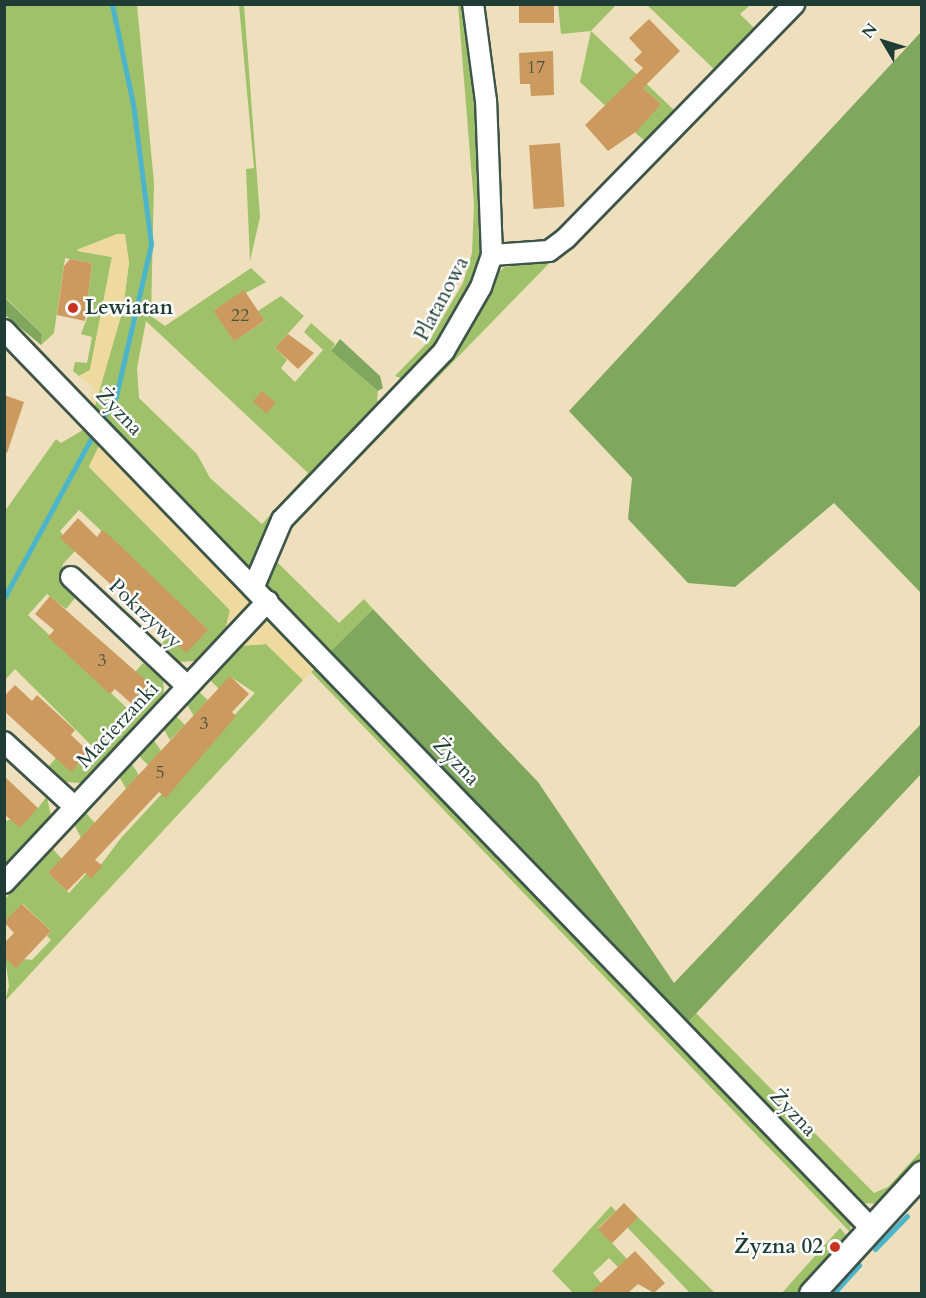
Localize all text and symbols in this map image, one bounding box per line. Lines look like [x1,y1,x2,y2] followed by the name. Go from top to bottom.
[854,12,914,72] north arrow
[857,19,883,43] text: N
[527,57,545,79] house number: 17
[409,253,475,345] street label: Platanowa
[85,295,173,321] place label: Lewiatan
[66,301,80,315] marker: Lewiatan
[231,305,249,327] house number: 22
[90,383,148,441] street label: Żyzna
[103,574,187,654] street label: Pokrzywy
[97,650,107,672] house number: 3
[72,677,164,773] street label: Macierzanki
[199,713,209,735] house number: 3
[427,733,485,791] street label: Żyzna
[155,762,165,784] house number: 5
[764,1084,822,1142] street label: Żyzna
[734,1234,823,1260] place label: Żyzna 02
[828,1240,842,1254] marker: Żyzna 02

